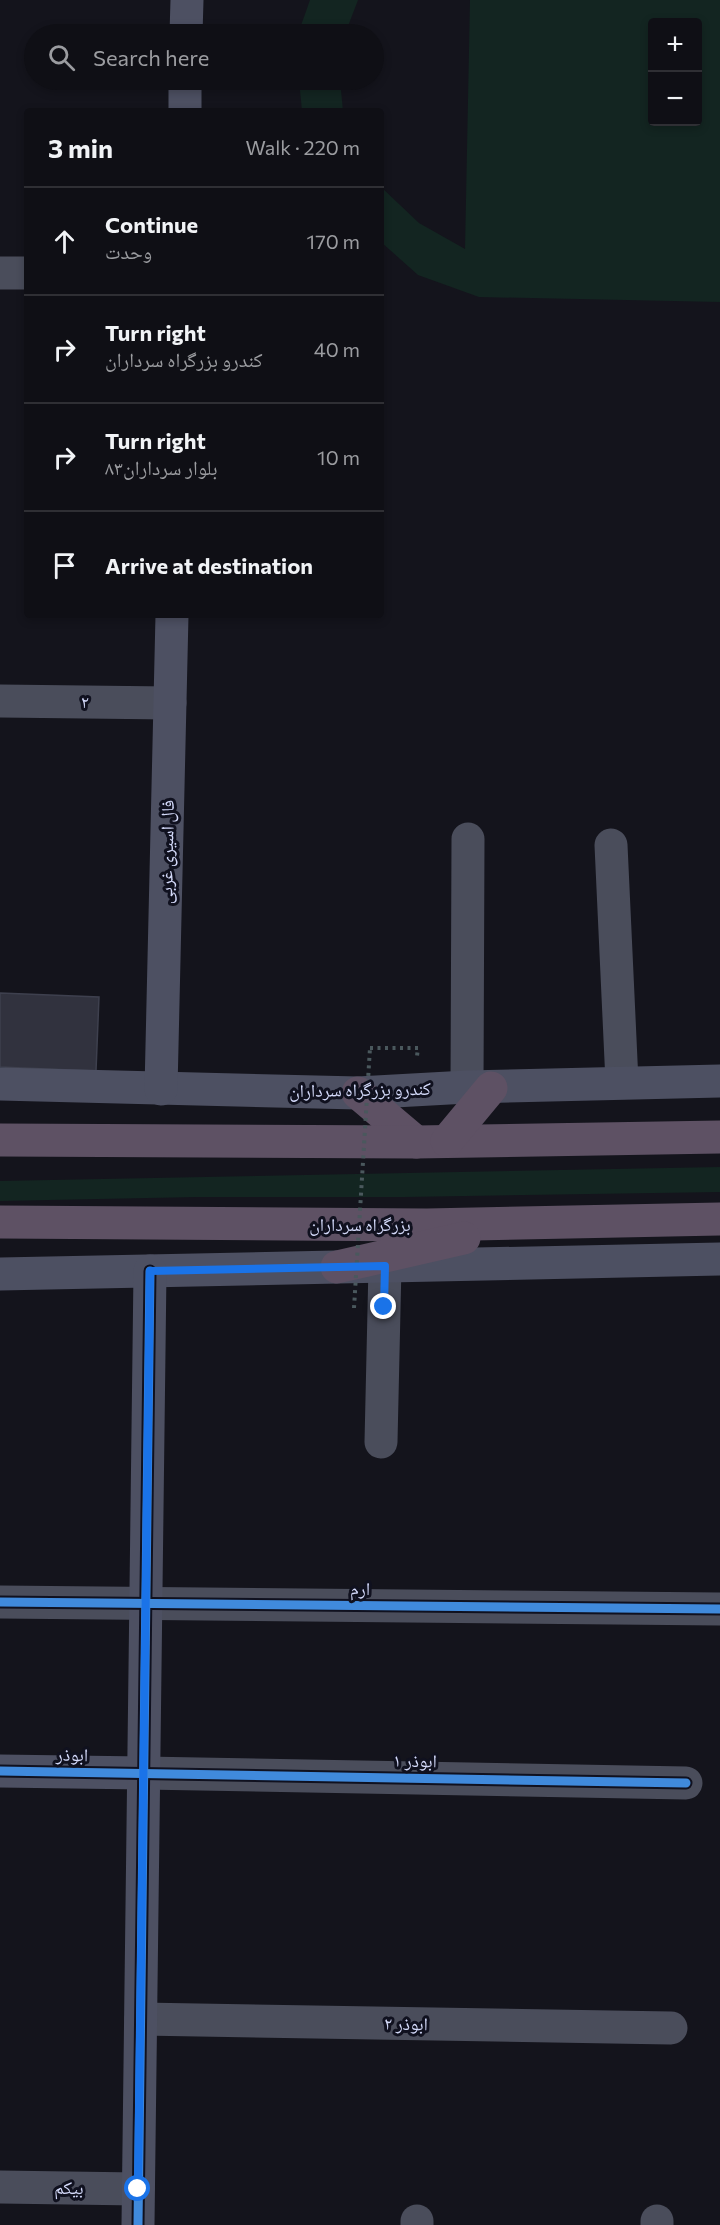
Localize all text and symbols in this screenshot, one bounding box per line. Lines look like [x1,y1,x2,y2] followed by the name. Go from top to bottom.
[648,18,702,126] map controls
[648,18,702,72] button: +
[24,24,384,90] search box
[45,41,78,74] icon: search
[93,44,209,71] text: Search here
[648,72,702,126] button: −
[48,132,113,163] text: 3 min
[245,135,360,159] text: Walk · 220 m
[105,211,198,238] text: Continue
[48,225,81,258] icon: ahead
[307,229,360,253] text: 170 m
[105,239,152,263] text: وحدت
[105,319,206,346] text: Turn right
[48,333,81,366] icon: right
[314,337,360,361] text: 40 m
[105,347,262,371] text: کندرو بزرگراه سرداران
[105,427,206,454] text: Turn right
[48,441,81,474] icon: right
[317,445,360,469] text: 10 m
[105,455,218,479] text: بلوار سرداران۸۳
[48,549,81,582] icon: arrive
[105,552,313,579] text: Arrive at destination
[81,690,89,712] street label: ۲
[154,800,179,904] street label: فال اسیری غربی
[289,1077,432,1102] street label: کندرو بزرگراه سرداران
[309,1213,411,1236] street label: بزرگراه سرداران
[370,1293,396,1319] route end
[350,1577,370,1601] street label: ارم
[55,1743,88,1766] street label: ابوذر
[393,1749,437,1772] street label: ابوذر ۱
[384,2012,428,2035] street label: ابوذر ۲
[124,2175,150,2201] route start
[54,2176,84,2200] street label: بیکم

